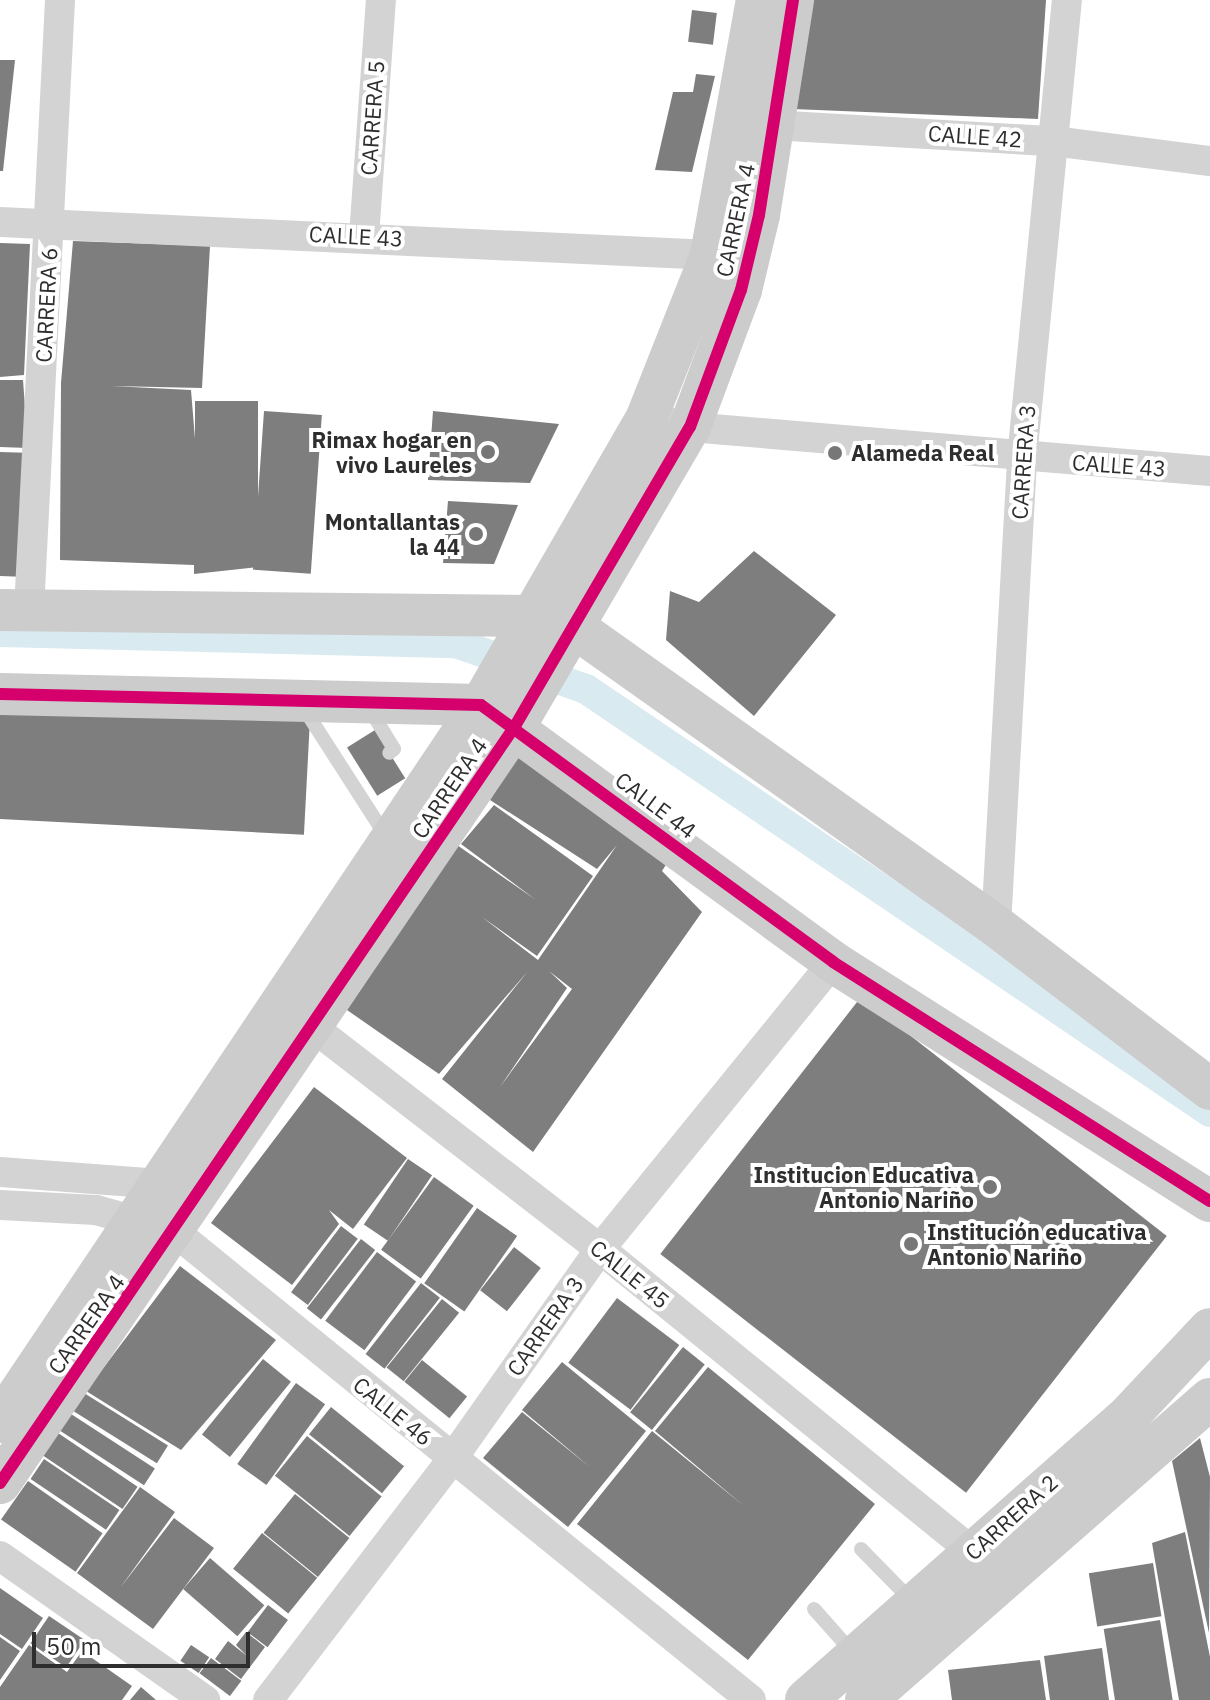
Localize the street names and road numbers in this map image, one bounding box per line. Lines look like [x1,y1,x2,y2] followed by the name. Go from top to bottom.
[355,60,389,176] street label: CARRERA 5
[927,120,1023,152] street label: CALLE 42
[710,161,760,279] street label: CARRERA 4
[308,220,404,252] street label: CALLE 43
[30,247,62,363] street label: CARRERA 6
[1006,404,1040,520] street label: CARRERA 3
[1071,449,1167,481] street label: CALLE 43
[406,733,492,843] street label: CARRERA 4
[610,766,702,844] street label: CALLE 44
[585,1234,675,1314] street label: CALLE 45
[42,1269,130,1379] street label: CARRERA 4
[501,1271,589,1381] street label: CARRERA 3
[348,1371,438,1451] street label: CALLE 46
[959,1469,1063,1565] street label: CARRERA 2

